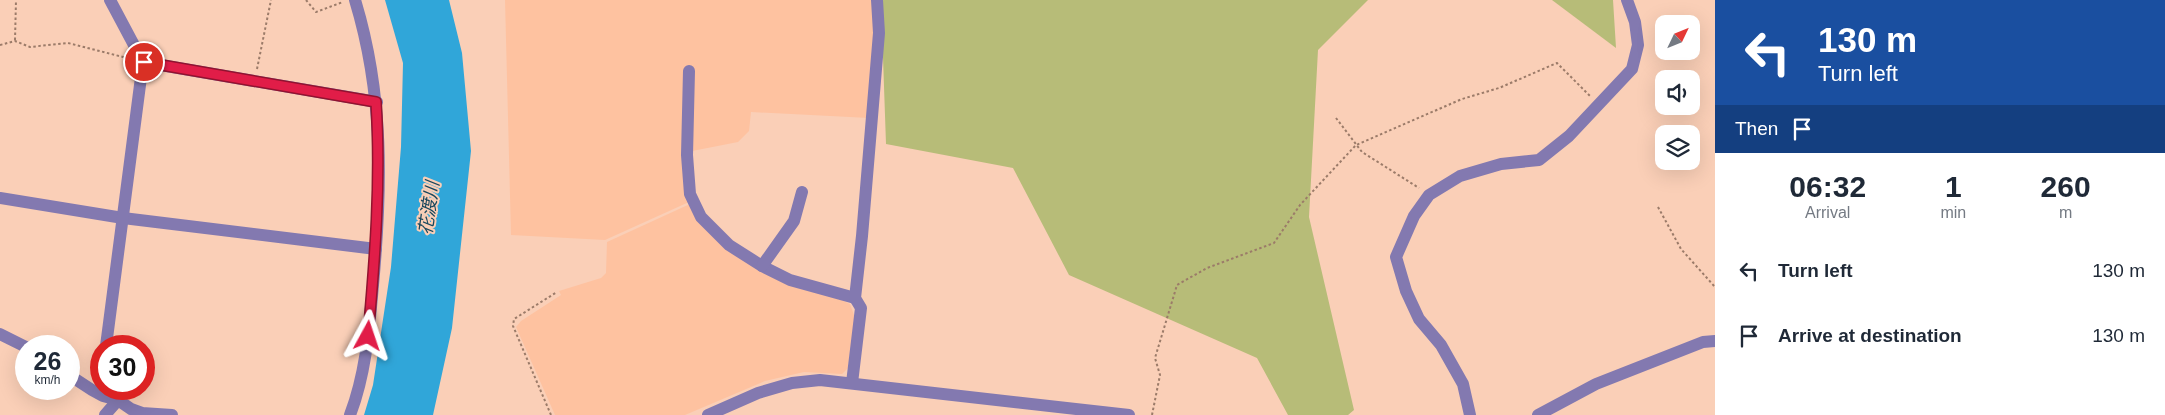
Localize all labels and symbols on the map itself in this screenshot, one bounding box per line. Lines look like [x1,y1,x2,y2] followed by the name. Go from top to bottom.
[1655,15,1700,60] north arrow
[123,41,165,83] pin
[415,178,443,236] water label: 花渡川
[341,309,393,361] position arrow
[90,335,155,400] speed limit sign: 30

